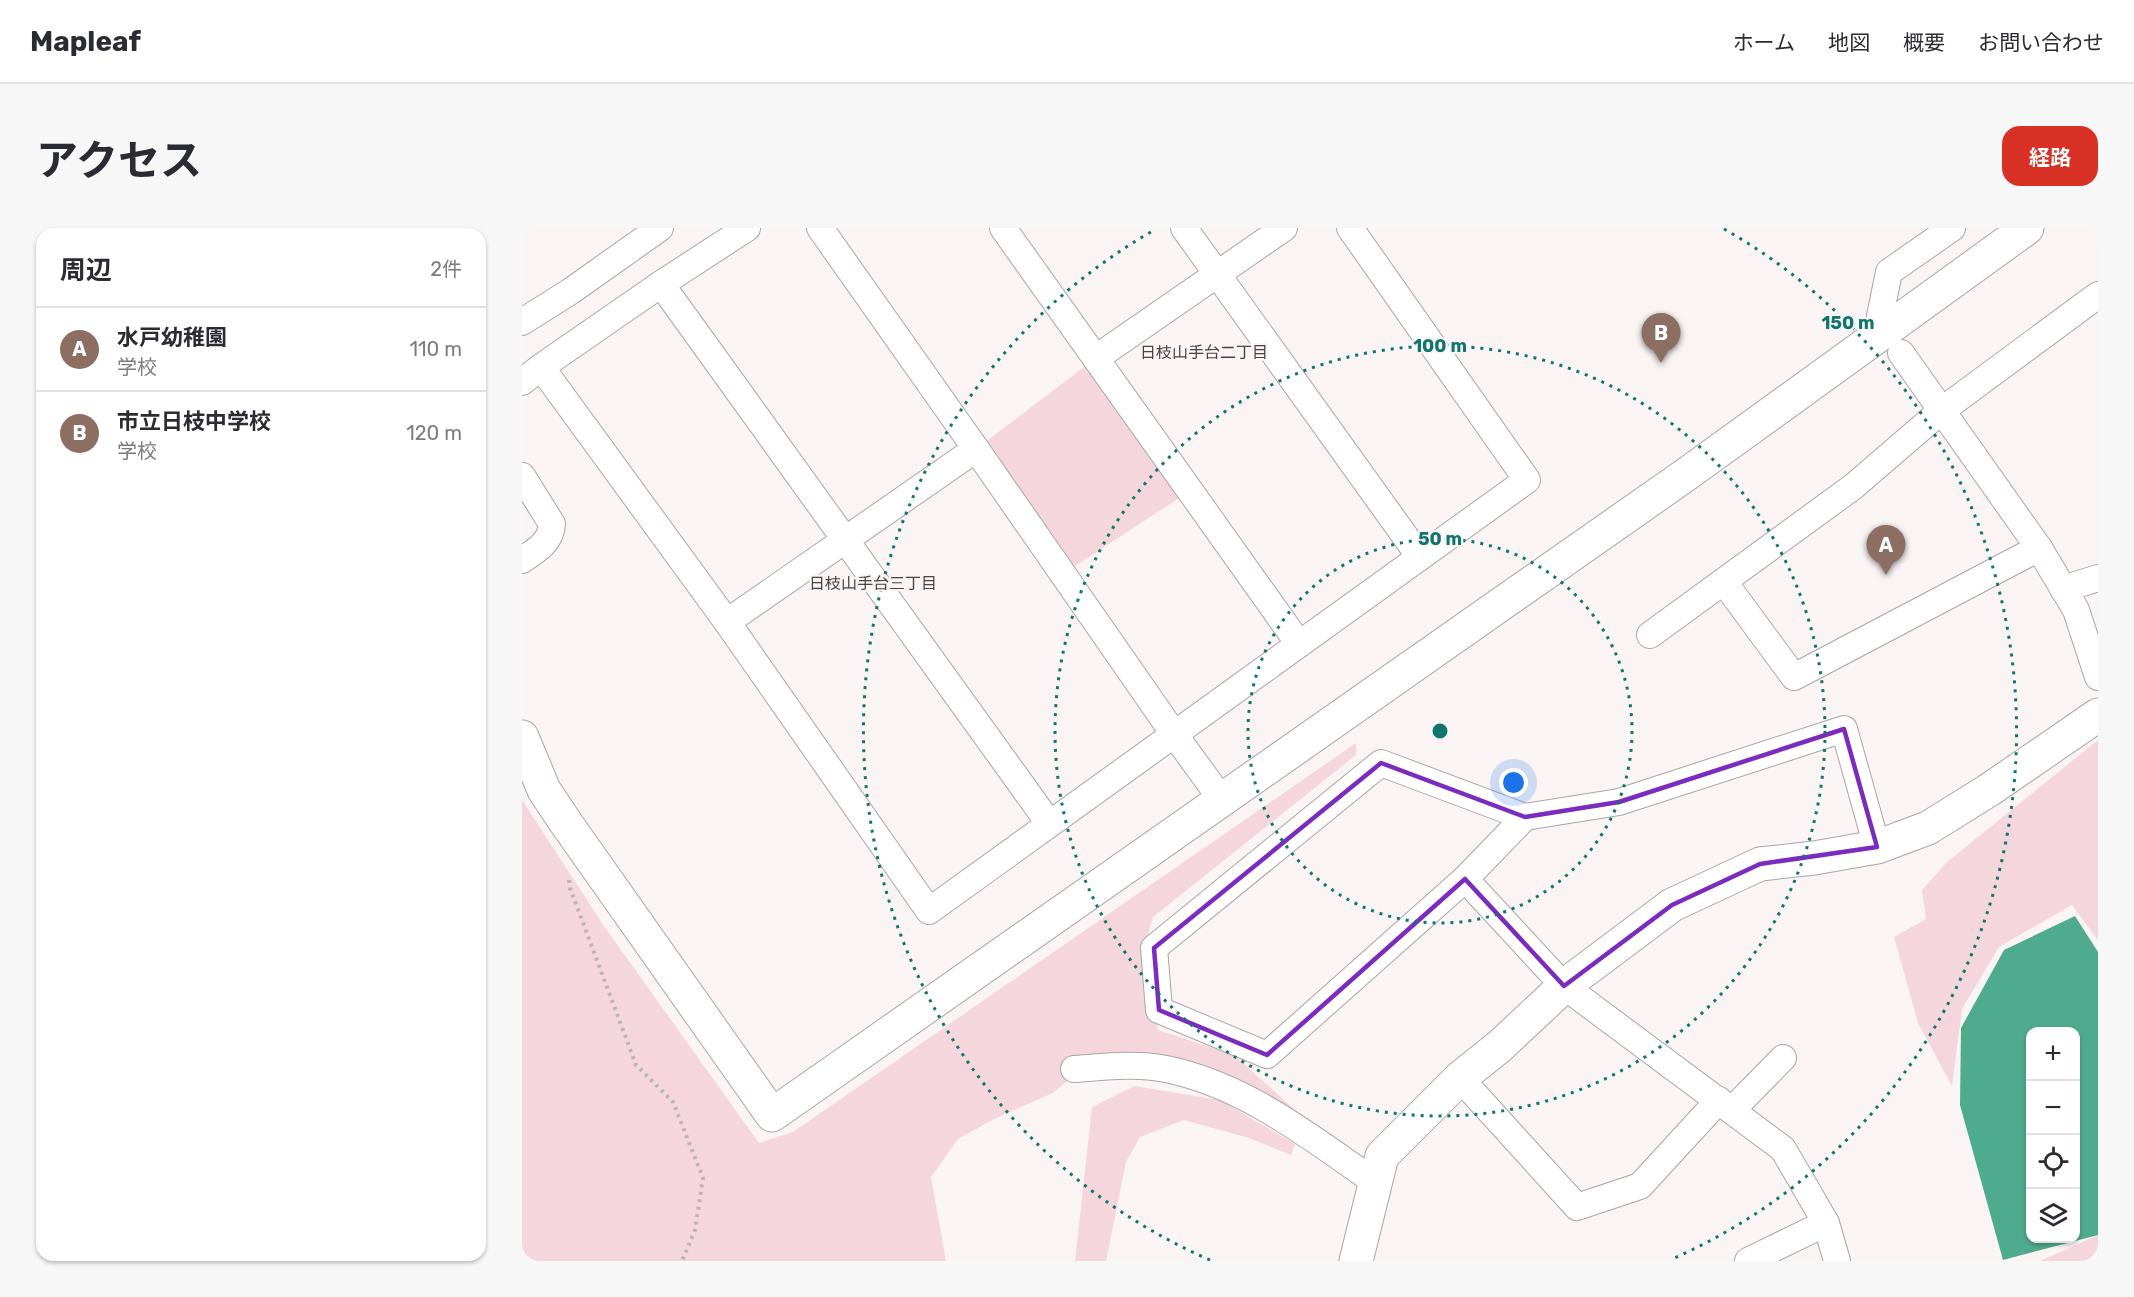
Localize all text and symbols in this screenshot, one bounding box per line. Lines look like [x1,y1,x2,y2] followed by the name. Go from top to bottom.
[30,25,141,58] text: Mapleaf
[1733,30,1795,55] text: ホーム
[1828,30,1870,55] text: 地図
[1903,30,1945,55] text: 概要
[1978,30,2104,55] text: お問い合わせ
[2002,126,2098,186] button: 経路
[36,136,202,186] text: アクセス
[60,255,112,286] text: 周辺
[430,257,462,281] text: 2件
[1821,312,1875,334] text: 150 m
[1642,314,1680,363] pin: B
[117,324,227,351] text: 水戸幼稚園
[1413,335,1467,357] text: 100 m
[72,337,87,361] text: A
[410,337,462,361] text: 110 m
[1140,343,1268,362] district label: 日枝山手台二丁目
[117,355,157,379] text: 学校
[117,408,271,435] text: 市立日枝中学校
[72,421,87,445] text: B
[406,421,462,445] text: 120 m
[117,439,157,463] text: 学校
[1866,526,1906,575] pin: A
[1418,528,1462,550] text: 50 m
[809,574,937,593] district label: 日枝山手台三丁目
[1430,721,1450,741] centre of rings
[1499,768,1528,797] your location
[2026,1027,2080,1243] map controls
[2026,1027,2080,1081] button: +
[2026,1081,2080,1135] button: −
[2026,1135,2080,1189] button: locate
[2026,1189,2080,1243] button: layers

